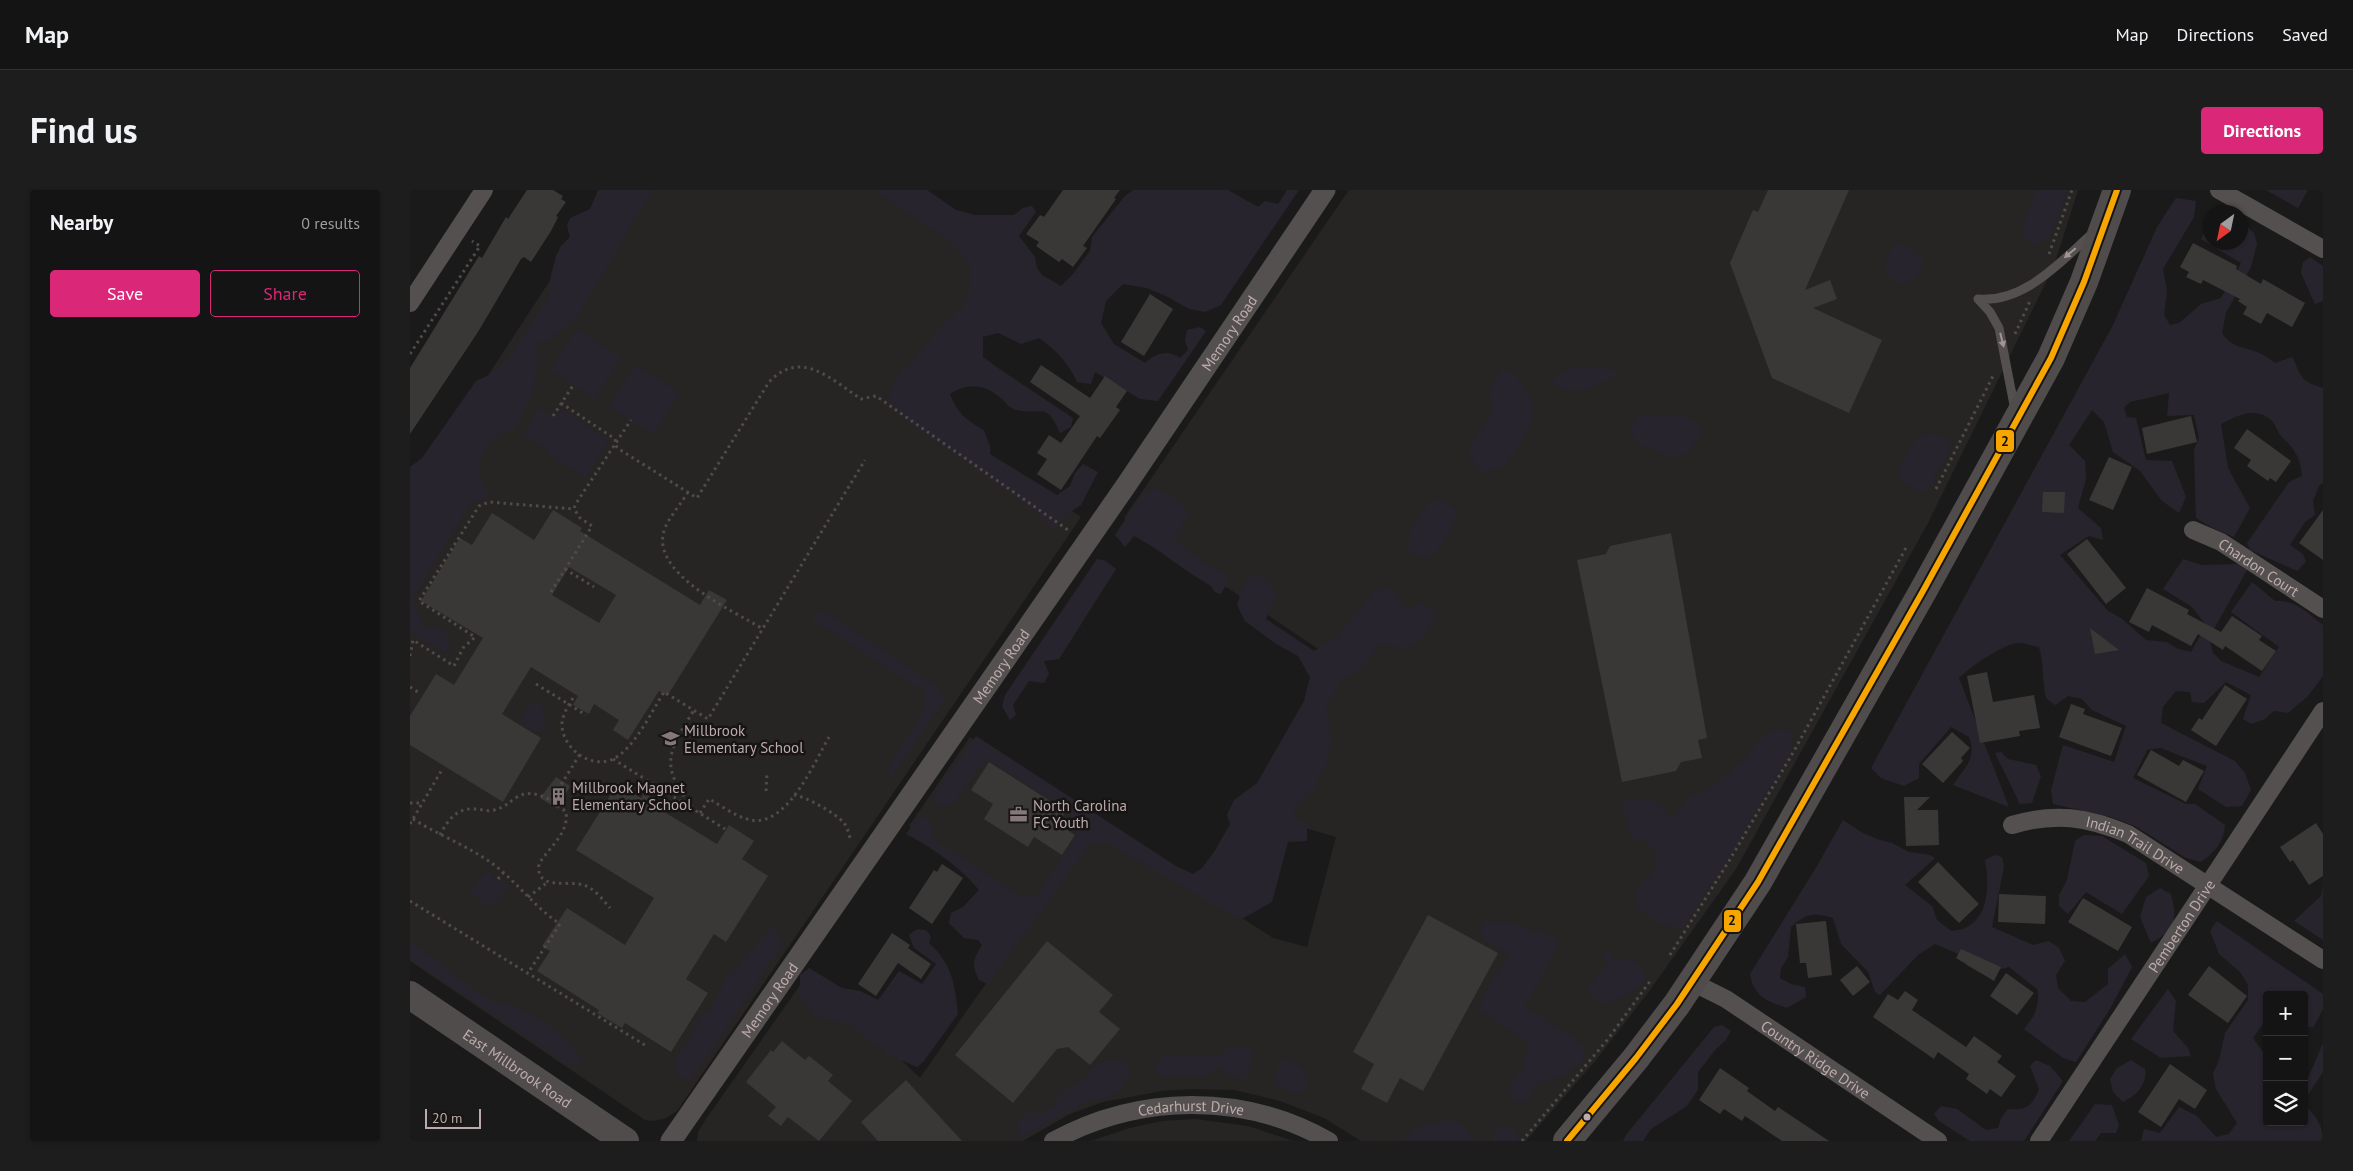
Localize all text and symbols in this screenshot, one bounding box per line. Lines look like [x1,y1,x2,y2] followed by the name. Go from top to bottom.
[25,19,69,50] text: Map
[2116,23,2148,46] text: Map
[2176,23,2254,46] text: Directions
[2282,23,2328,46] text: Saved
[30,107,138,153] text: Find us
[2201,107,2323,154] button: Directions
[2203,205,2248,250] north arrow
[50,209,113,236] text: Nearby
[301,213,360,233] text: 0 results
[2064,247,2077,258] one-way arrow
[50,270,200,317] button: Save
[210,270,360,317] button: Share
[1197,291,1261,374] street label: Memory Road
[1998,333,2006,348] one-way arrow
[1995,429,2015,453] line badge: 2
[2001,432,2009,450] text: 2
[2215,534,2303,600] street label: Chardon Court
[968,625,1033,707] street label: Memory Road
[684,721,804,757] place label: Millbrook Elementary School
[660,729,680,749] school or university icon: Millbrook Elementary School
[572,778,692,814] place label: Millbrook Magnet Elementary School
[548,786,568,806] building icon: Millbrook Magnet Elementary School
[1033,796,1127,832] place label: North Carolina FC Youth
[1009,804,1029,824] office icon: North Carolina FC Youth
[2084,811,2188,878] street label: Indian Trail Drive
[2144,875,2219,976] street label: Pemberton Drive
[1723,909,1742,933] line badge: 2
[1728,911,1736,929] text: 2
[736,959,802,1041] street label: Memory Road
[2263,991,2308,1126] map controls
[2263,991,2308,1036] button: +
[1757,1016,1874,1102] street label: Country Ridge Drive
[459,1024,576,1112] street label: East Millbrook Road
[2263,1036,2308,1081] button: −
[2263,1081,2308,1126] button: layers
[1136,1095,1246,1120] street label: Cedarhurst Drive
[425,1106,481,1129] scale bar
[432,1109,462,1127] text: 20 m
[1582,1112,1592,1122] unlabelled marker

